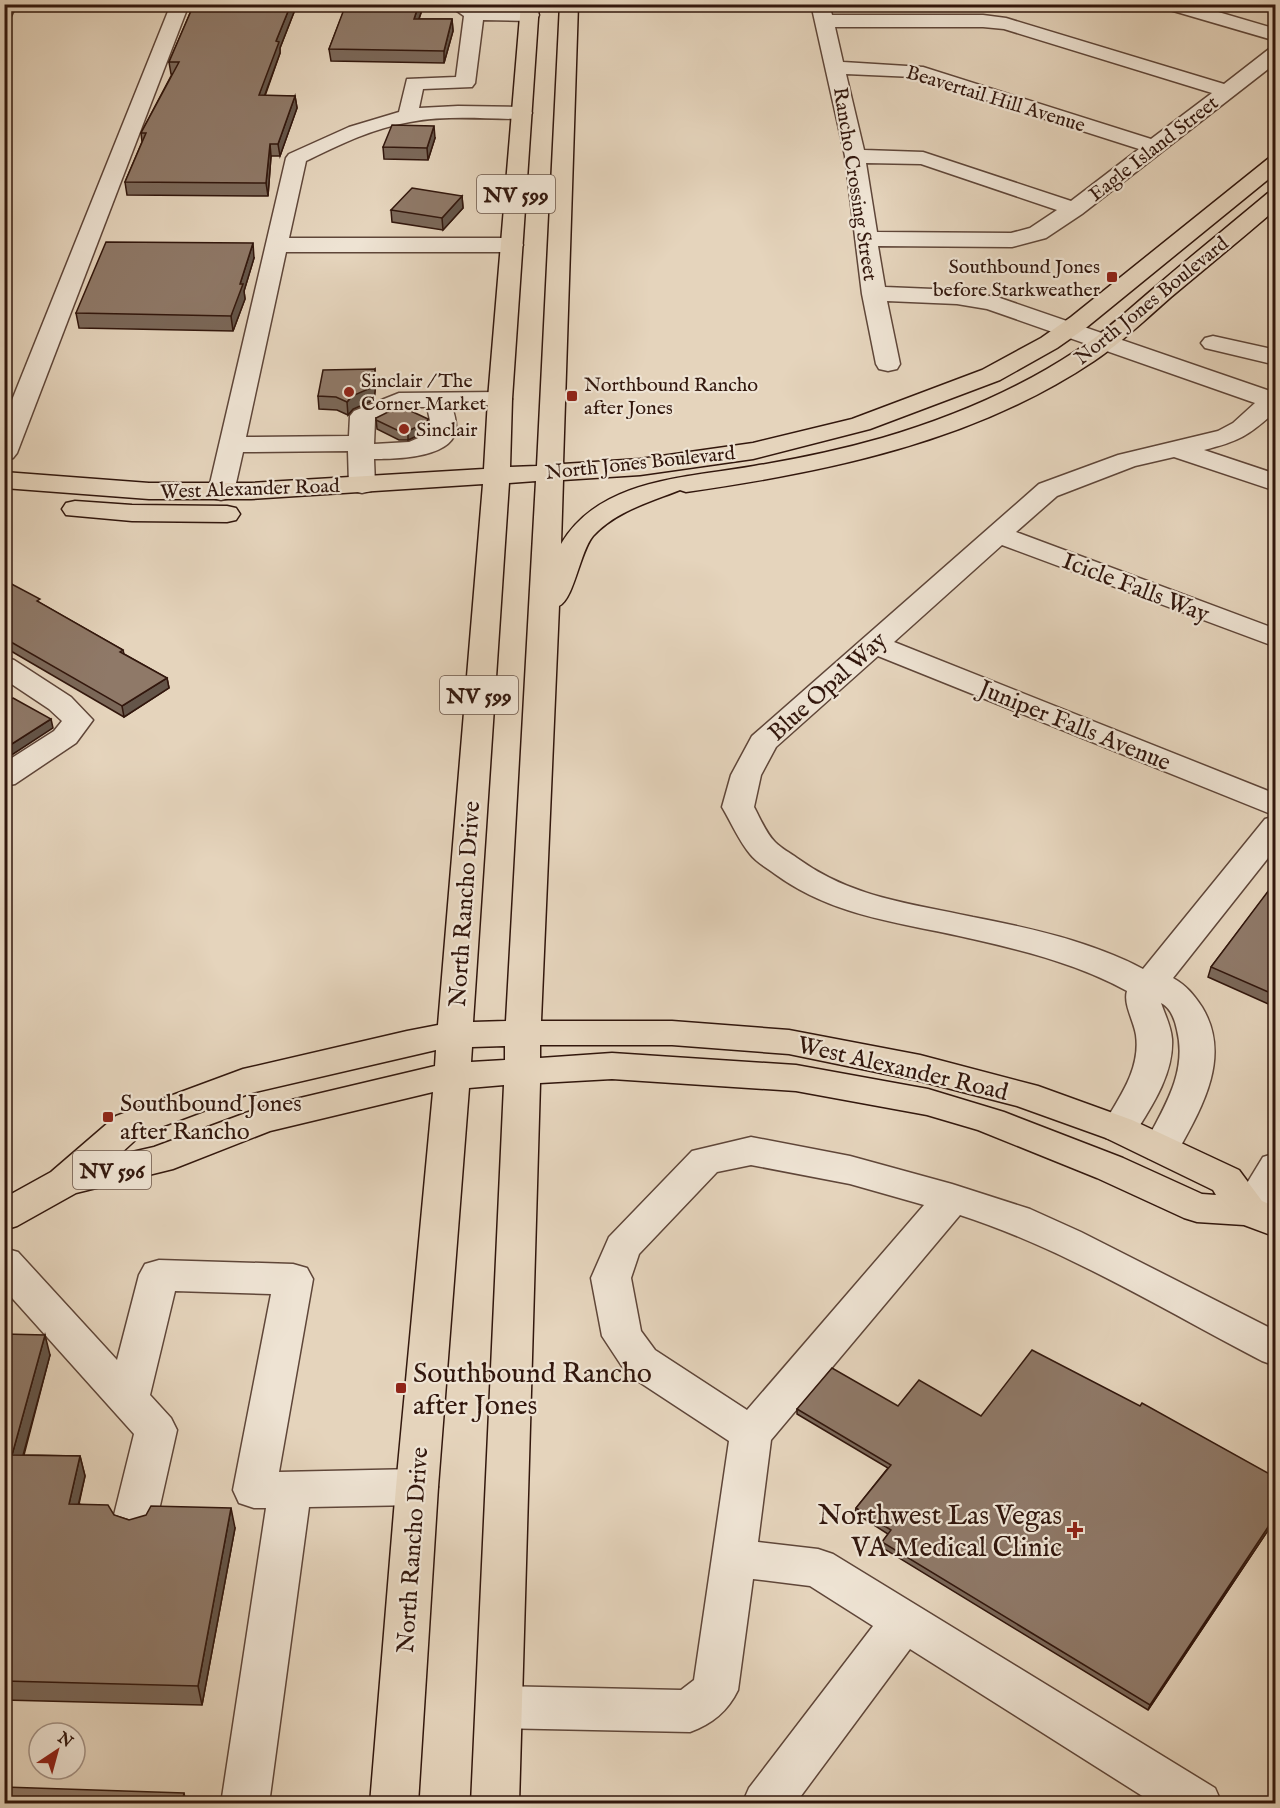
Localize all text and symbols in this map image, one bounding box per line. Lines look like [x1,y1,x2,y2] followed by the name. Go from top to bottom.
[903,60,1088,139] street label: Beavertail Hill Avenue
[827,85,882,283] street label: Rancho Crossing Street
[1084,91,1224,207] street label: Eagle Island Street
[477,175,555,213] road number: NV 599
[1070,231,1234,371] street label: North Jones Boulevard
[933,255,1101,303] place label: Southbound Jones before Starkweather
[1105,270,1119,284] marker: Southbound Jones before Starkweather
[361,369,486,417] place label: Sinclair / The Corner Market
[584,373,758,421] place label: Northbound Rancho after Jones
[342,385,356,399] marker: Sinclair / The Corner Market
[565,389,579,403] marker: Northbound Rancho after Jones
[416,418,478,443] place label: Sinclair
[397,422,411,436] marker: Sinclair
[544,441,737,486] street label: North Jones Boulevard
[160,474,340,505] street label: West Alexander Road
[1057,546,1214,631] street label: Icicle Falls Way
[762,625,894,749] street label: Blue Opal Way
[971,673,1175,779] street label: Juniper Falls Avenue
[440,676,518,714] road number: NV 599
[443,800,488,1008] street label: North Rancho Drive
[794,1030,1011,1109] street label: West Alexander Road
[120,1089,302,1148] place label: Southbound Jones after Rancho
[101,1110,115,1124] marker: Southbound Jones after Rancho
[73,1151,151,1189] road number: NV 596
[413,1357,652,1424] place label: Southbound Rancho after Jones
[394,1381,408,1395] marker: Southbound Rancho after Jones
[391,1446,436,1654] street label: North Rancho Drive
[818,1499,1062,1566] place label: Northwest Las Vegas VA Medical Clinic
[1066,1521,1084,1539] marker: Northwest Las Vegas VA Medical Clinic
[27,1721,87,1781] north arrow
[52,1728,76,1753] text: N

